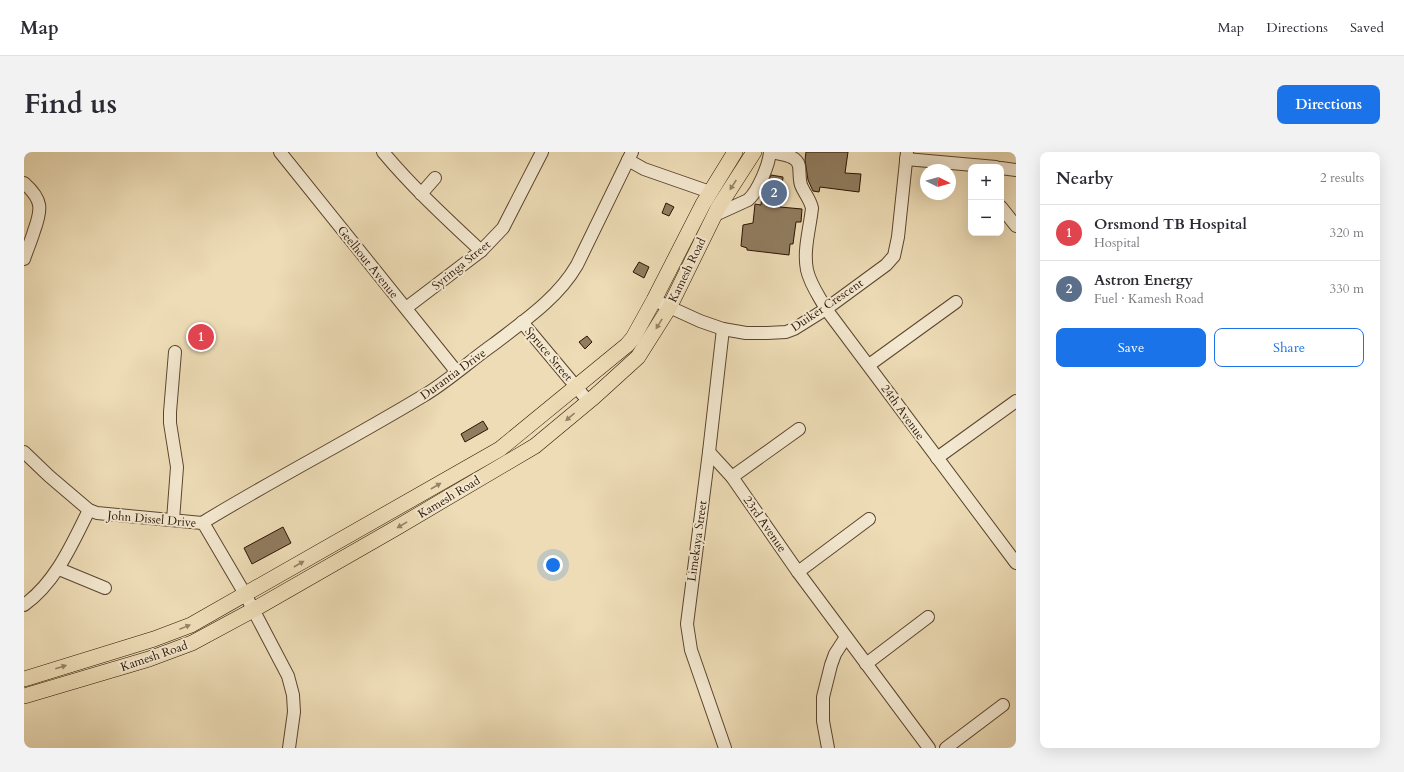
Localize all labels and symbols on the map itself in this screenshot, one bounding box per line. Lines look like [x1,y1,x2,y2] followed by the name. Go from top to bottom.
[920,164,956,200] north arrow
[761,178,787,208] pin: 2
[729,179,737,190] one-way arrow
[334,222,402,302] street label: Geelhout Avenue
[664,235,710,305] street label: Kamesh Road
[428,236,494,294] street label: Syringa Street
[788,275,866,335] street label: Duiker Crescent
[655,319,663,329] one-way arrow
[188,322,214,352] pin: 1
[522,323,577,385] street label: Spruce Street
[417,345,489,403] street label: Durantia Drive
[877,381,929,443] street label: 24th Avenue
[564,412,575,421] one-way arrow
[415,472,484,522] street label: Kamesh Road
[430,483,442,490] one-way arrow
[740,493,790,555] street label: 23rd Avenue
[683,499,711,582] street label: Limekaya Street
[105,507,197,531] street label: John Dissel Drive
[397,521,407,529] one-way arrow
[543,555,563,575] your location
[293,561,304,567] one-way arrow
[179,624,190,630] one-way arrow
[118,637,190,675] street label: Kamesh Road
[56,664,68,670] one-way arrow

